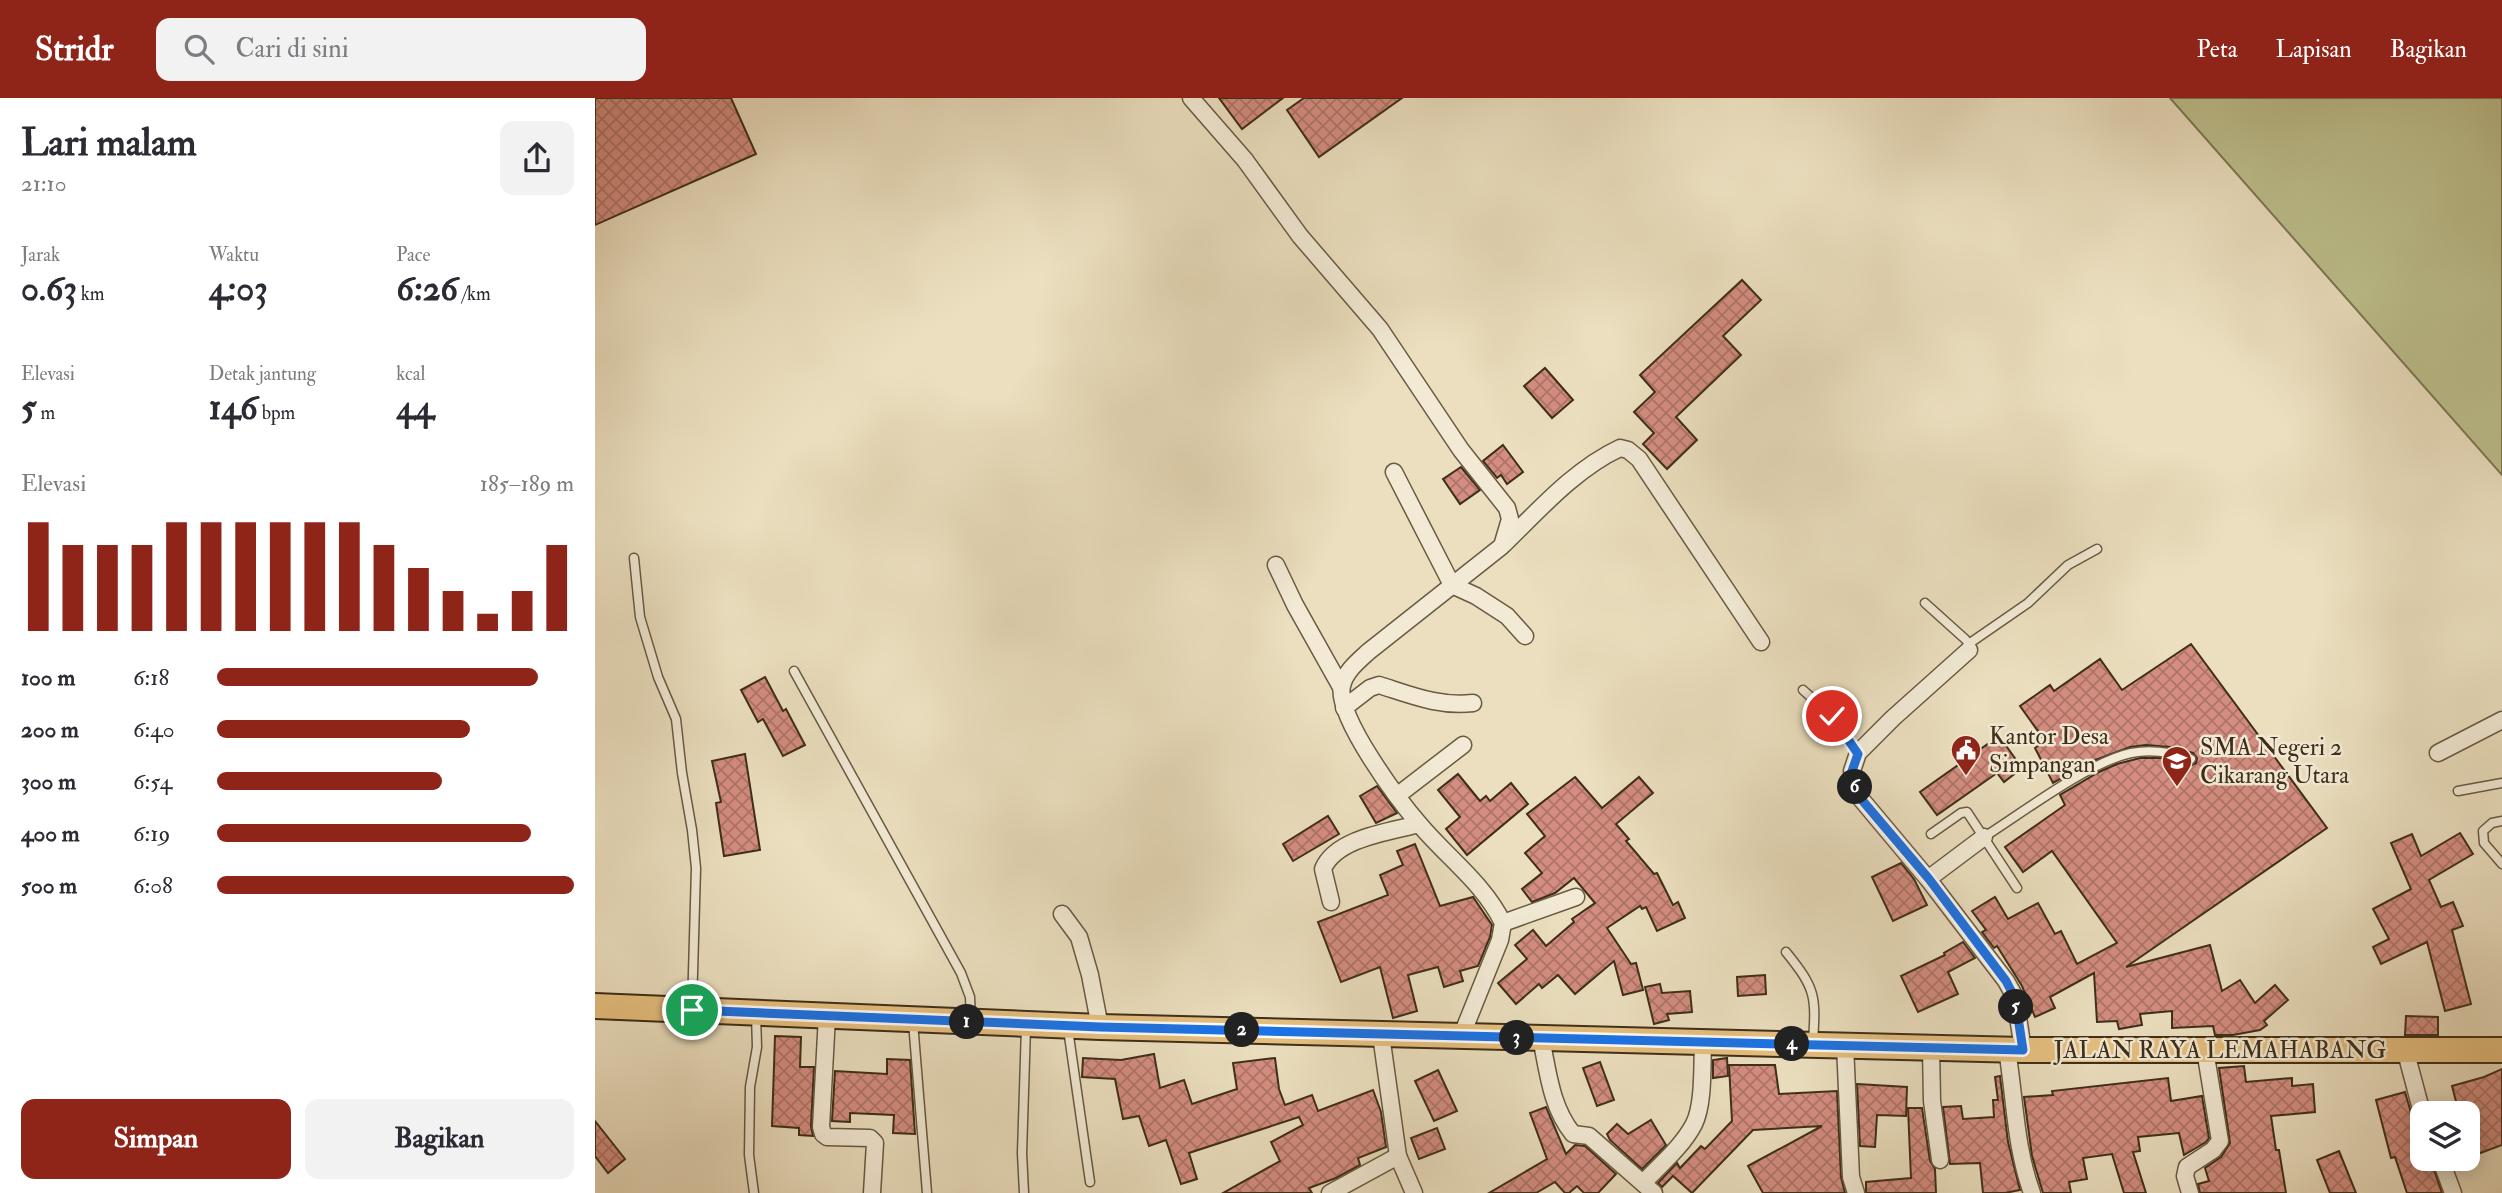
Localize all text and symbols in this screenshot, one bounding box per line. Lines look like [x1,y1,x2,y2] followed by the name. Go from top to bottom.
[156,18,646,81] search box
[35,29,114,70] text: Stridr
[180,30,218,68] icon: search
[236,33,349,65] text: Cari di sini
[2196,34,2238,65] text: Peta
[2276,34,2352,65] text: Lapisan
[2390,34,2467,65] text: Bagikan
[21,119,196,167] text: Lari malam
[500,121,574,195] button: share
[21,169,66,198] text: 21:10
[21,243,60,267] text: Jarak
[209,243,259,267] text: Waktu
[396,243,430,267] text: Pace
[21,267,77,311] text: 0.63
[209,267,268,311] text: 4:03
[396,267,458,311] text: 6:26
[77,282,105,306] text: km
[458,282,491,306] text: /km
[21,362,75,386] text: Elevasi
[209,362,316,386] text: Detak jantung
[396,362,425,386] text: kcal
[21,386,36,430] text: 5
[209,386,258,430] text: 146
[396,386,434,430] text: 44
[36,401,55,425] text: m
[258,401,295,425] text: bpm
[21,469,86,498] text: Elevasi
[480,469,574,498] text: 185–189 m
[21,663,75,692] text: 100 m
[133,663,169,692] text: 6:18
[1802,686,1862,746] pin
[1813,697,1851,735] icon: check
[21,715,79,744] text: 200 m
[133,715,174,744] text: 6:40
[1989,721,2110,780] place label: Kantor Desa Simpangan
[2200,732,2350,791] place label: SMA Negeri 2 Cikarang Utara
[1949,733,1983,777] public building icon: Kantor Desa Simpangan
[2160,744,2194,788] school or university icon: SMA Negeri 2 Cikarang Utara
[21,767,76,796] text: 300 m
[133,767,172,796] text: 6:54
[1837,770,1873,804] pin: 6
[1850,774,1859,798] text: 6
[21,819,80,848] text: 400 m
[133,819,170,848] text: 6:19
[21,871,77,900] text: 500 m
[133,871,173,900] text: 6:08
[662,980,722,1040] pin
[1999,990,2033,1024] pin: 5
[673,991,711,1029] icon: arrive
[2011,994,2020,1018] text: 5
[949,1004,985,1040] pin: 1
[963,1009,970,1033] text: 1
[1225,1012,1259,1048] pin: 2
[1237,1017,1246,1041] text: 2
[1499,1020,1535,1056] pin: 3
[1513,1025,1520,1049] text: 3
[1775,1026,1809,1062] pin: 4
[1786,1031,1797,1055] text: 4
[2053,1035,2386,1066] street label: JALAN RAYA LEMAHABANG
[21,1099,291,1179] button: Simpan
[305,1099,574,1179] button: Bagikan
[2410,1101,2480,1171] map controls
[2410,1101,2480,1171] button: layers

